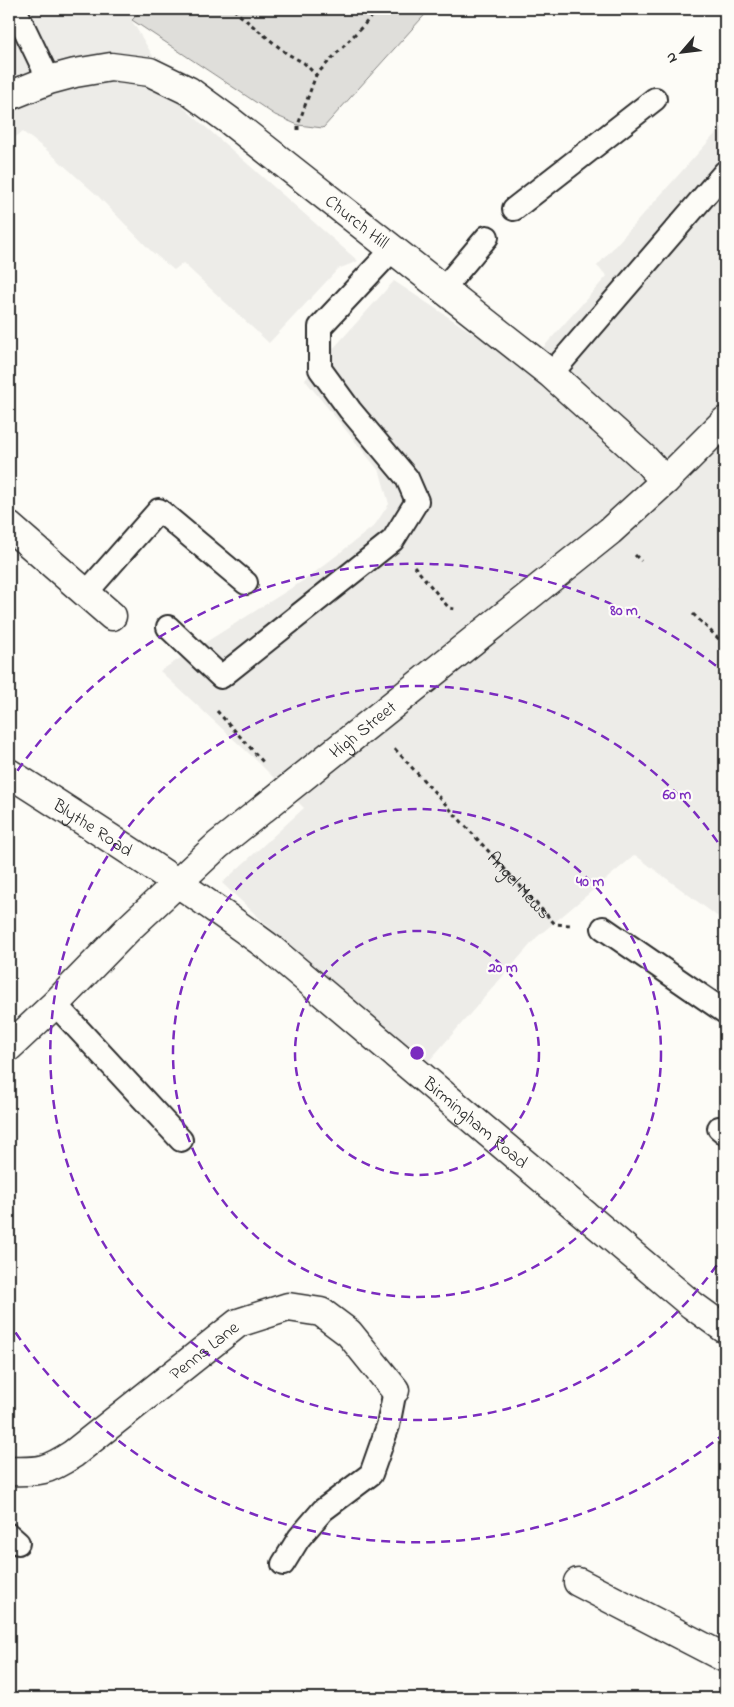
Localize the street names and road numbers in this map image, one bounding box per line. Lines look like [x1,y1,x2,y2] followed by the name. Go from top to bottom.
[318,189,394,256] street label: Church Hill
[325,696,403,766] street label: High Street
[46,793,137,864] street label: Blythe Road
[480,846,556,926] street label: Angel Mews
[416,1071,533,1176] street label: Birmingham Road
[165,1315,246,1387] street label: Penns Lane

